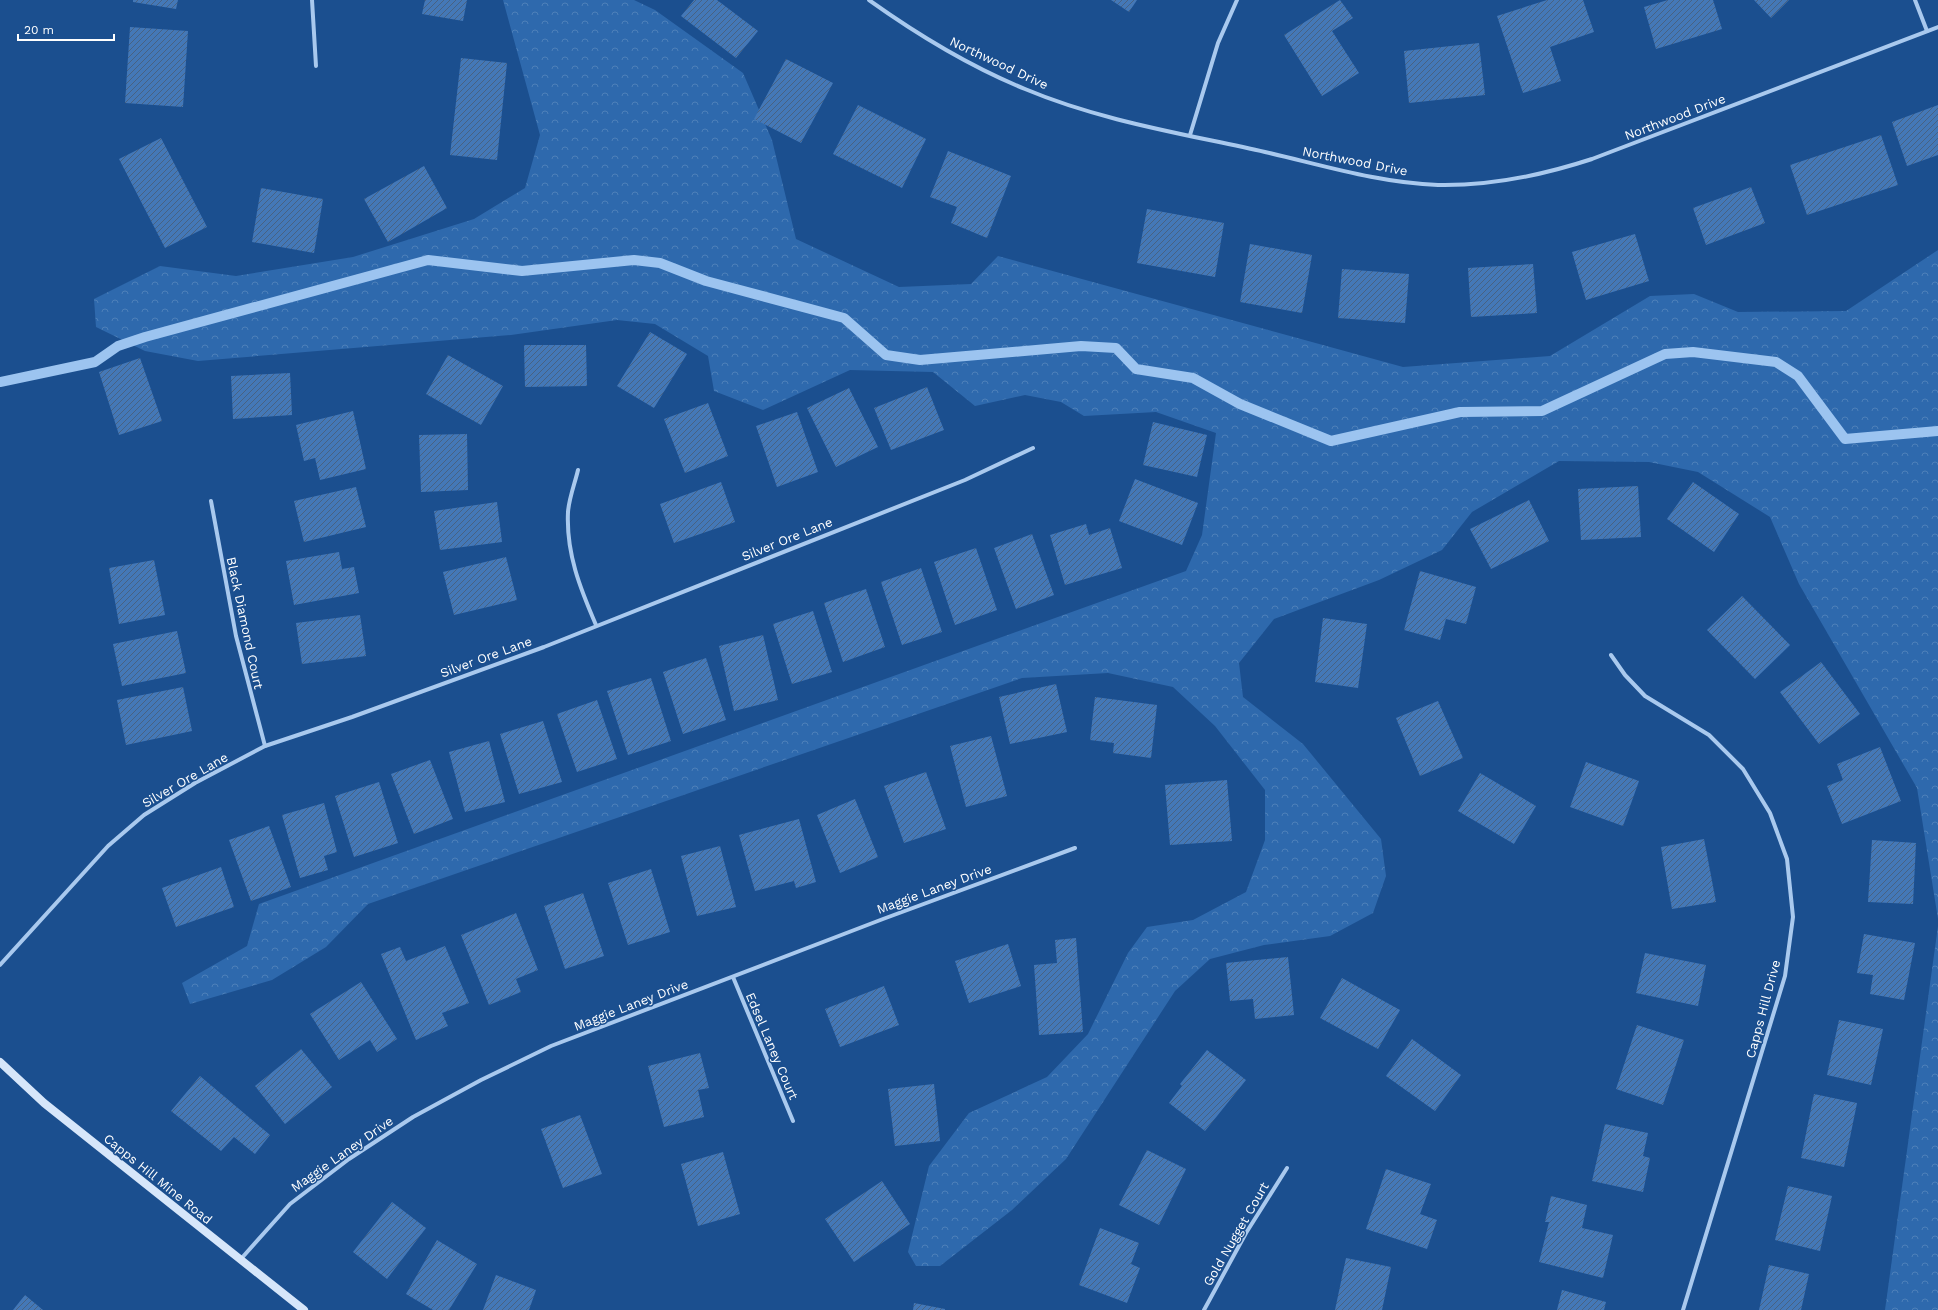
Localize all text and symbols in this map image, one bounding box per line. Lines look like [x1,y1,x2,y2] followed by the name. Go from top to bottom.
[18,16,114,42] scale bar
[24,23,54,37] text: 20 m
[947,34,1051,92] street label: Northwood Drive
[1622,91,1728,143] street label: Northwood Drive
[1301,143,1409,179] street label: Northwood Drive
[739,514,835,564] street label: Silver Ore Lane
[224,556,266,691] street label: Black Diamond Court
[438,633,534,681] street label: Silver Ore Lane
[139,749,231,811] street label: Silver Ore Lane
[875,861,993,917] street label: Maggie Laney Drive
[1743,958,1783,1060] street label: Capps Hill Drive
[572,976,690,1034] street label: Maggie Laney Drive
[743,990,802,1102] street label: Edsel Laney Court
[288,1113,396,1195] street label: Maggie Laney Drive
[101,1131,215,1227] street label: Capps Hill Mine Road
[1200,1179,1272,1289] street label: Gold Nugget Court

